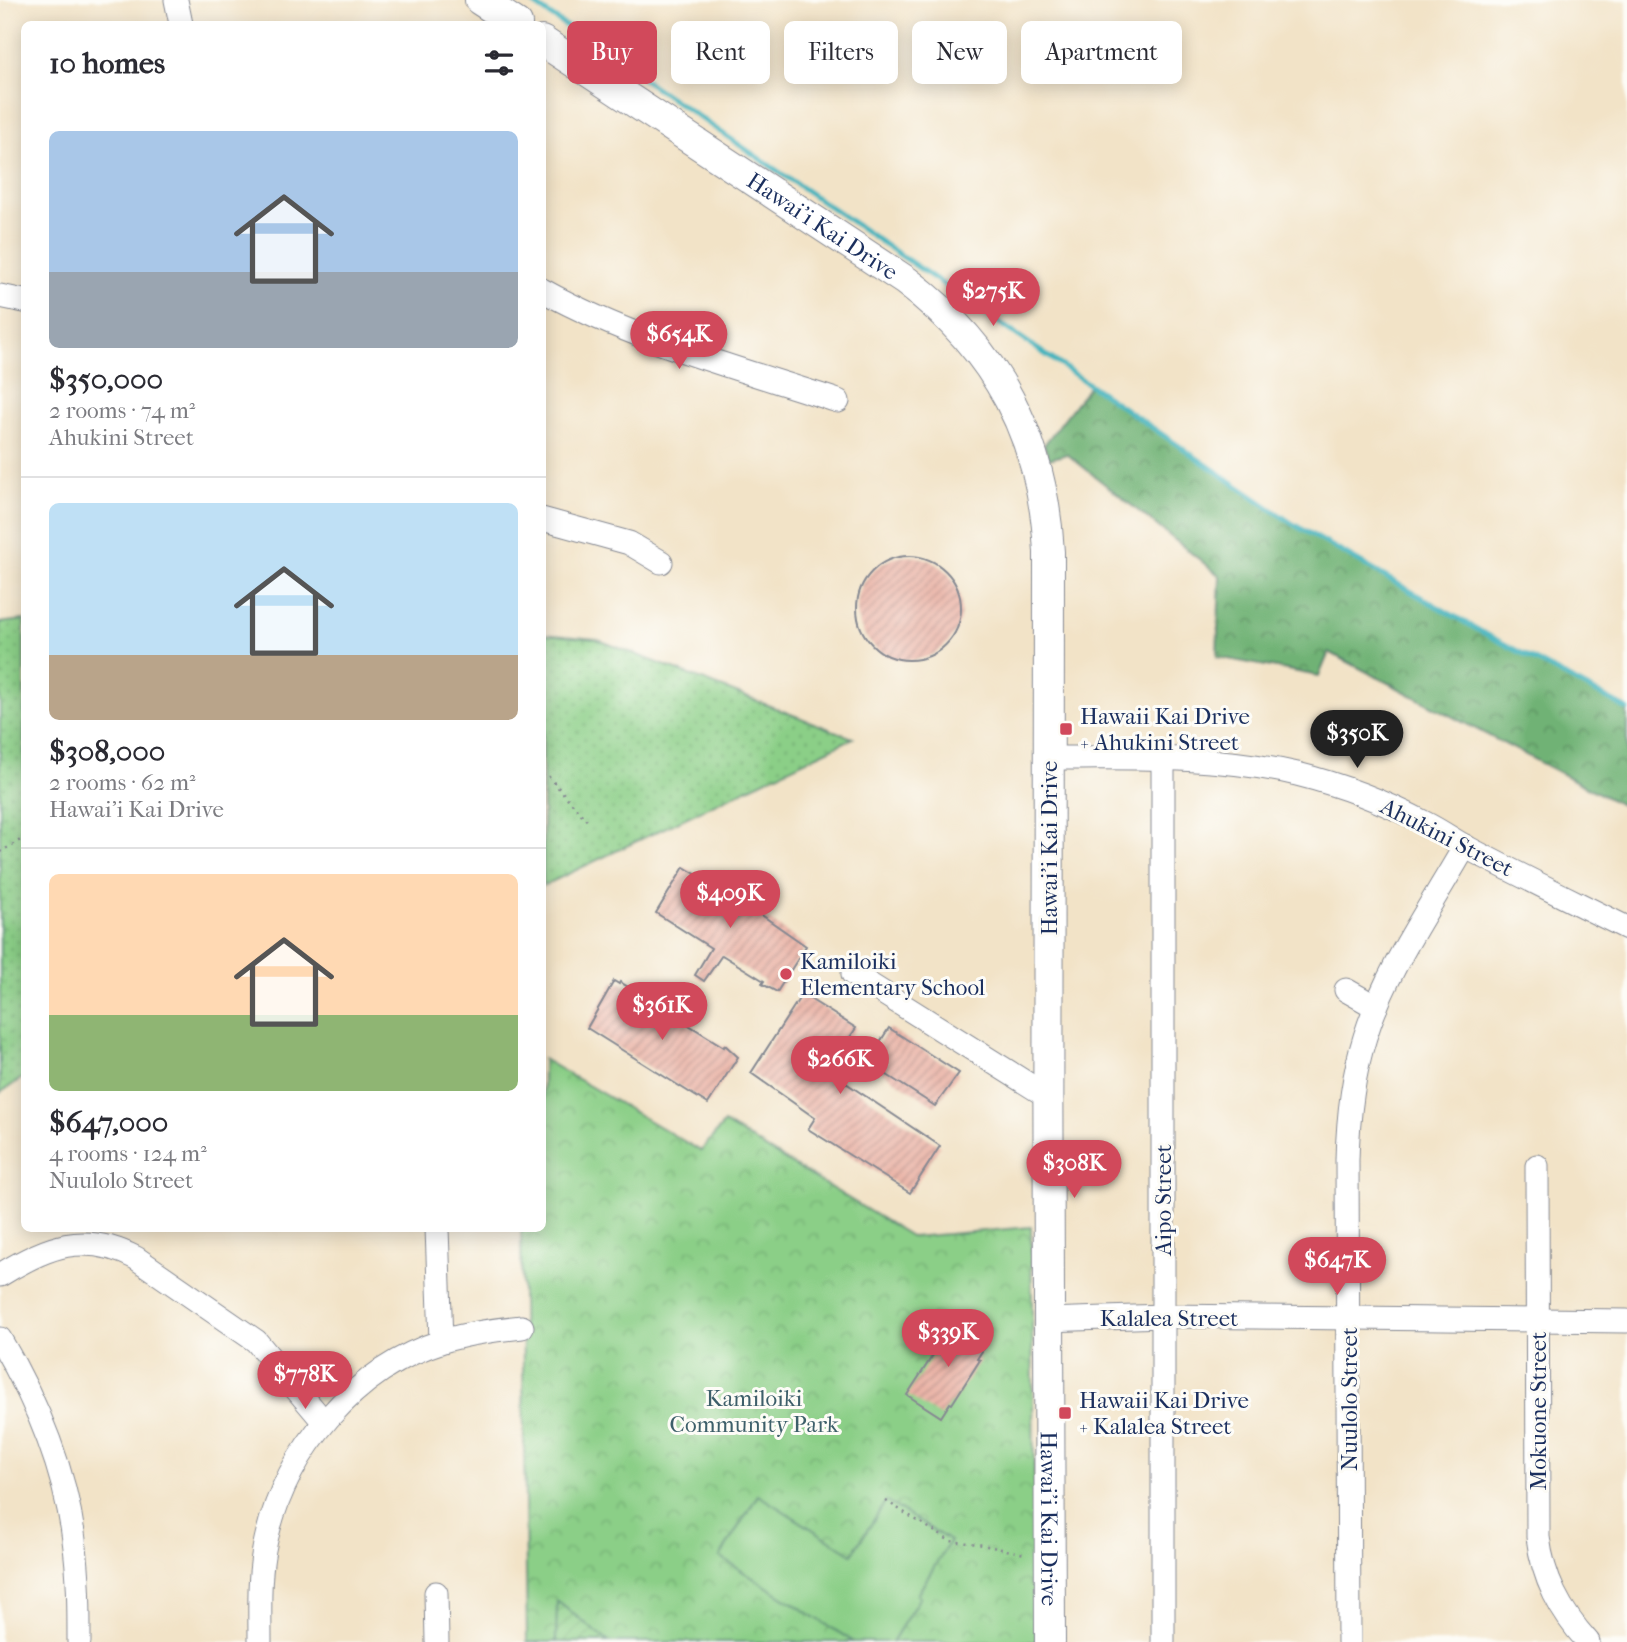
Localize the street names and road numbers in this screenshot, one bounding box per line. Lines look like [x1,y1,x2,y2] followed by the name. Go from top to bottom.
[742,167,903,286] street label: Hawai’i Kai Drive
[1036,761,1063,935] street label: Hawai’i Kai Drive
[1375,792,1517,882] street label: Ahukini Street
[1150,1144,1177,1257] street label: Aipo Street
[1100,1305,1238,1332] street label: Kalalea Street
[1336,1327,1363,1471] street label: Nuulolo Street
[1525,1332,1552,1490] street label: Mokuone Street
[1035,1431,1063,1606] street label: Hawai’i Kai Drive

